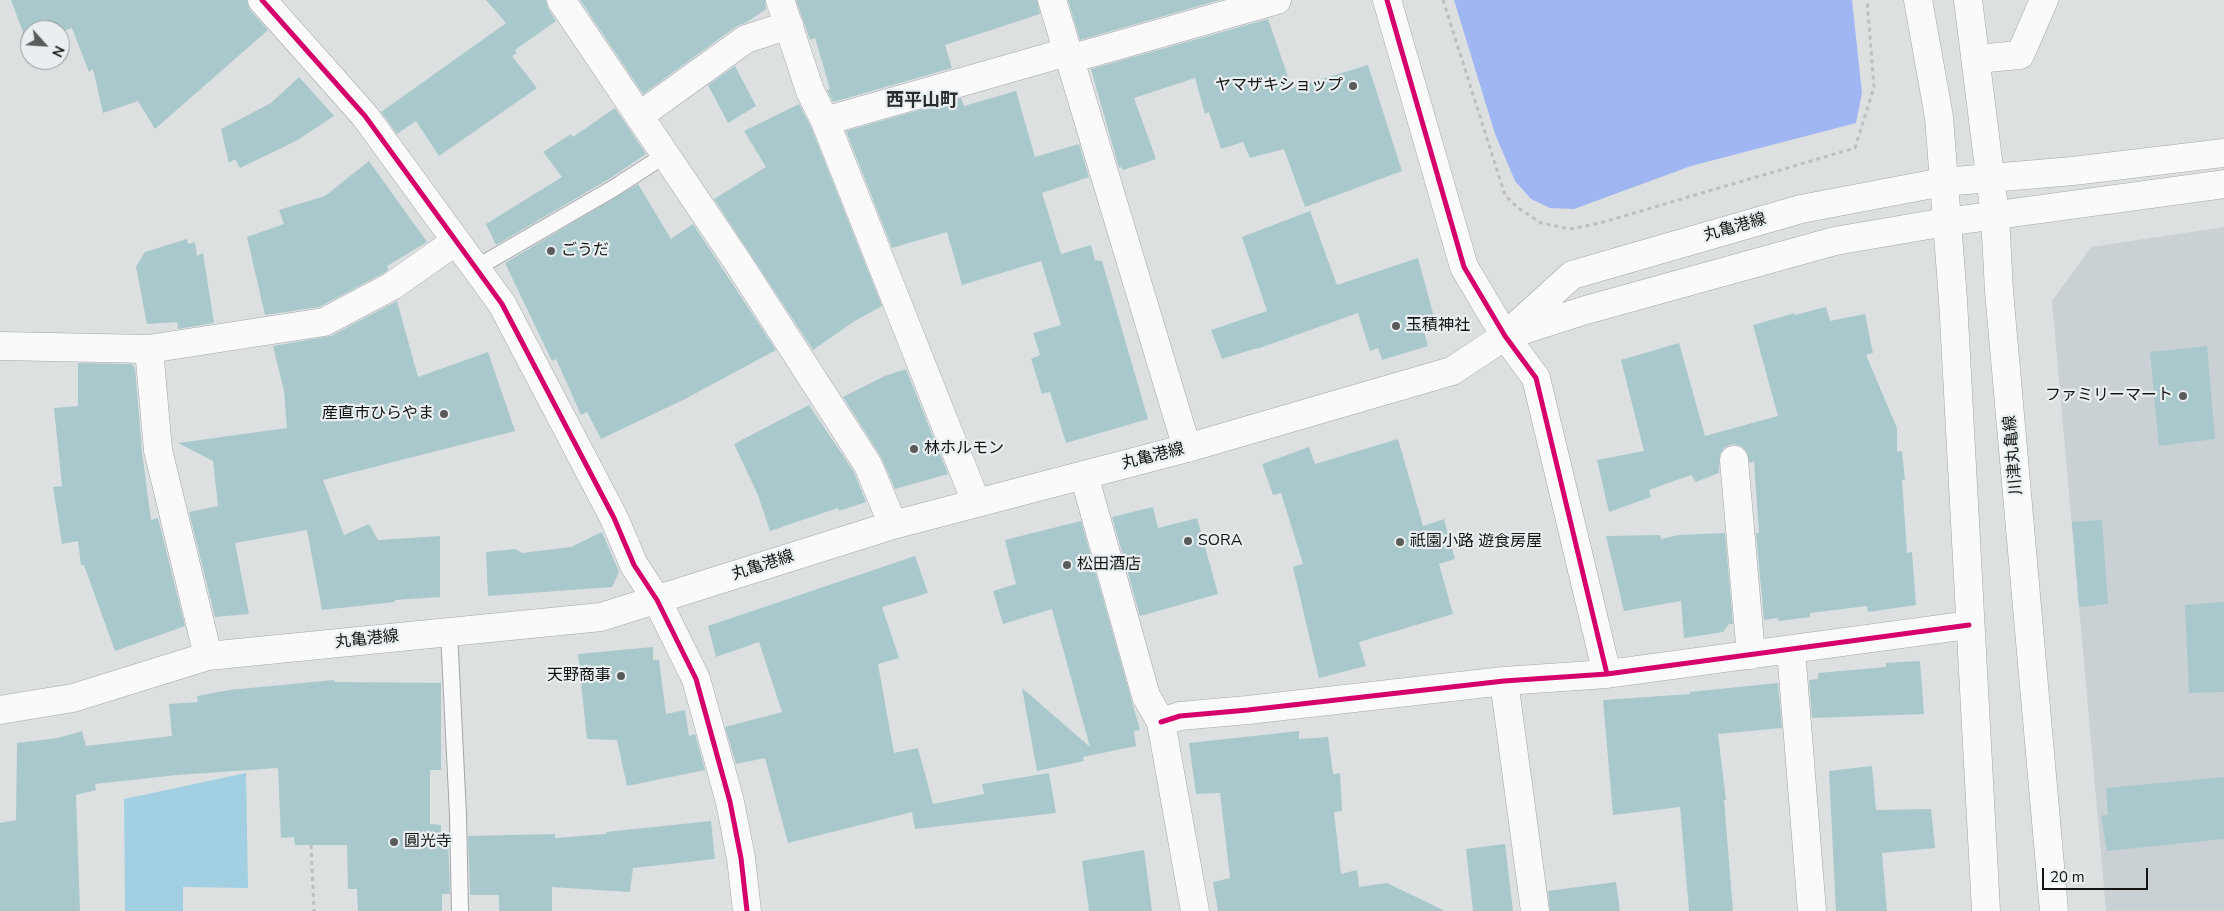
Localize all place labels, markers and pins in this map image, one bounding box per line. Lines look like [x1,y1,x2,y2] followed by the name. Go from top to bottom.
[1215,76,1343,96] place label: ヤマザキショップ
[1347,80,1359,92] marker: ヤマザキショップ
[561,241,609,261] place label: ごうだ
[545,245,557,257] marker: ごうだ
[1406,316,1470,336] place label: 玉積神社
[1390,320,1402,332] marker: 玉積神社
[2045,386,2173,406] place label: ファミリーマート
[2177,390,2189,402] marker: ファミリーマート
[322,404,434,424] place label: 産直市ひらやま
[438,408,450,420] marker: 産直市ひらやま
[924,439,1004,459] place label: 林ホルモン
[908,443,920,455] marker: 林ホルモン
[1198,531,1242,551] place label: SORA
[1410,532,1542,552] place label: 祇園小路 遊食房屋
[1182,535,1194,547] marker: SORA
[1394,536,1406,548] marker: 祇園小路 遊食房屋
[1077,555,1141,575] place label: 松田酒店
[1061,559,1073,571] marker: 松田酒店
[547,666,611,686] place label: 天野商事
[615,670,627,682] marker: 天野商事
[404,832,452,852] place label: 圓光寺
[388,836,400,848] marker: 圓光寺

